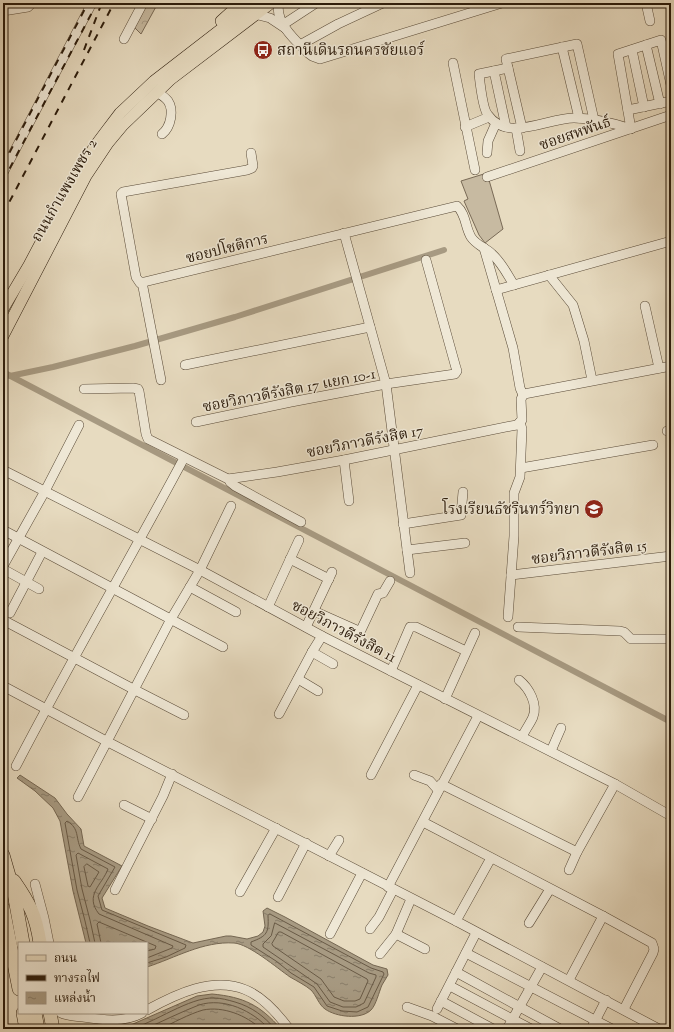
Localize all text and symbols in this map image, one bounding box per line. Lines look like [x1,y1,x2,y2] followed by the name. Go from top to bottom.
[252,39,274,61] bus stop icon: สถานีเดินรถนครชัยแอร์
[277,40,425,62] place label: สถานีเดินรถนครชัยแอร์
[536,111,615,157] street label: ซอยสหพันธ์
[27,135,103,246] street label: ถนนกำแพงเพชร 2
[183,227,271,270] street label: ซอยปโชติการ
[201,364,378,419] street label: ซอยวิภาวดีรังสิต 17 แยก 10-1
[305,421,426,464] street label: ซอยวิภาวดีรังสิต 17
[441,498,580,521] place label: โรงเรียนธัชรินทร์วิทยา
[583,498,605,520] school or university icon: โรงเรียนธัชรินทร์วิทยา
[530,536,648,571] street label: ซอยวิภาวดีรังสิต 15
[287,596,399,669] street label: ซอยวิภาวดีรังสิต 11
[18,942,148,1014] legend
[54,950,77,968] text: ถนน
[54,969,100,988] text: ทางรถไฟ
[54,989,96,1008] text: แหล่งน้ำ

